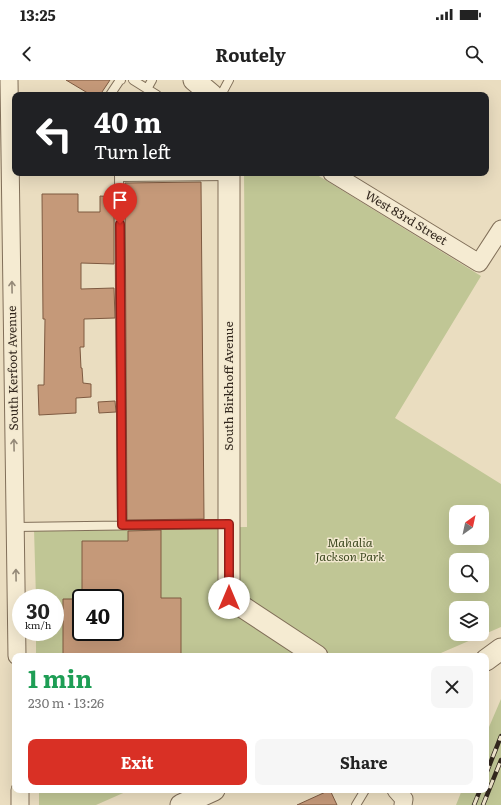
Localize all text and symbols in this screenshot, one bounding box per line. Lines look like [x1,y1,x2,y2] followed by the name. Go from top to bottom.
[20,3,56,26] text: 13:25
[215,41,286,68] text: Routely
[16,43,38,65] icon: back
[463,43,485,65] icon: search
[94,100,162,142] text: 40 m
[28,108,80,160] icon: left
[94,138,171,165] text: Turn left
[103,183,137,224] pin
[362,185,451,249] street label: West 83rd Street
[109,189,131,211] icon: arrive
[8,281,16,294] one-way arrow
[2,305,22,431] street label: South Kerfoot Avenue
[219,321,237,451] street label: South Birkhoff Avenue
[10,439,18,452] one-way arrow
[449,505,489,545] north arrow
[449,505,489,641] map controls
[315,533,385,565] park label: Mahalia Jackson Park
[449,553,489,593] button: search
[12,569,20,582] one-way arrow
[208,577,250,619] position arrow
[72,589,124,641] speed limit sign: 40
[26,595,50,625] text: 30
[449,601,489,641] button: layers
[25,617,51,632] text: km/h
[28,660,92,695] text: 1 min
[431,666,473,708] button: close
[28,693,104,712] text: 230 m · 13:26
[28,739,247,785] button: Exit
[255,739,473,785] button: Share

